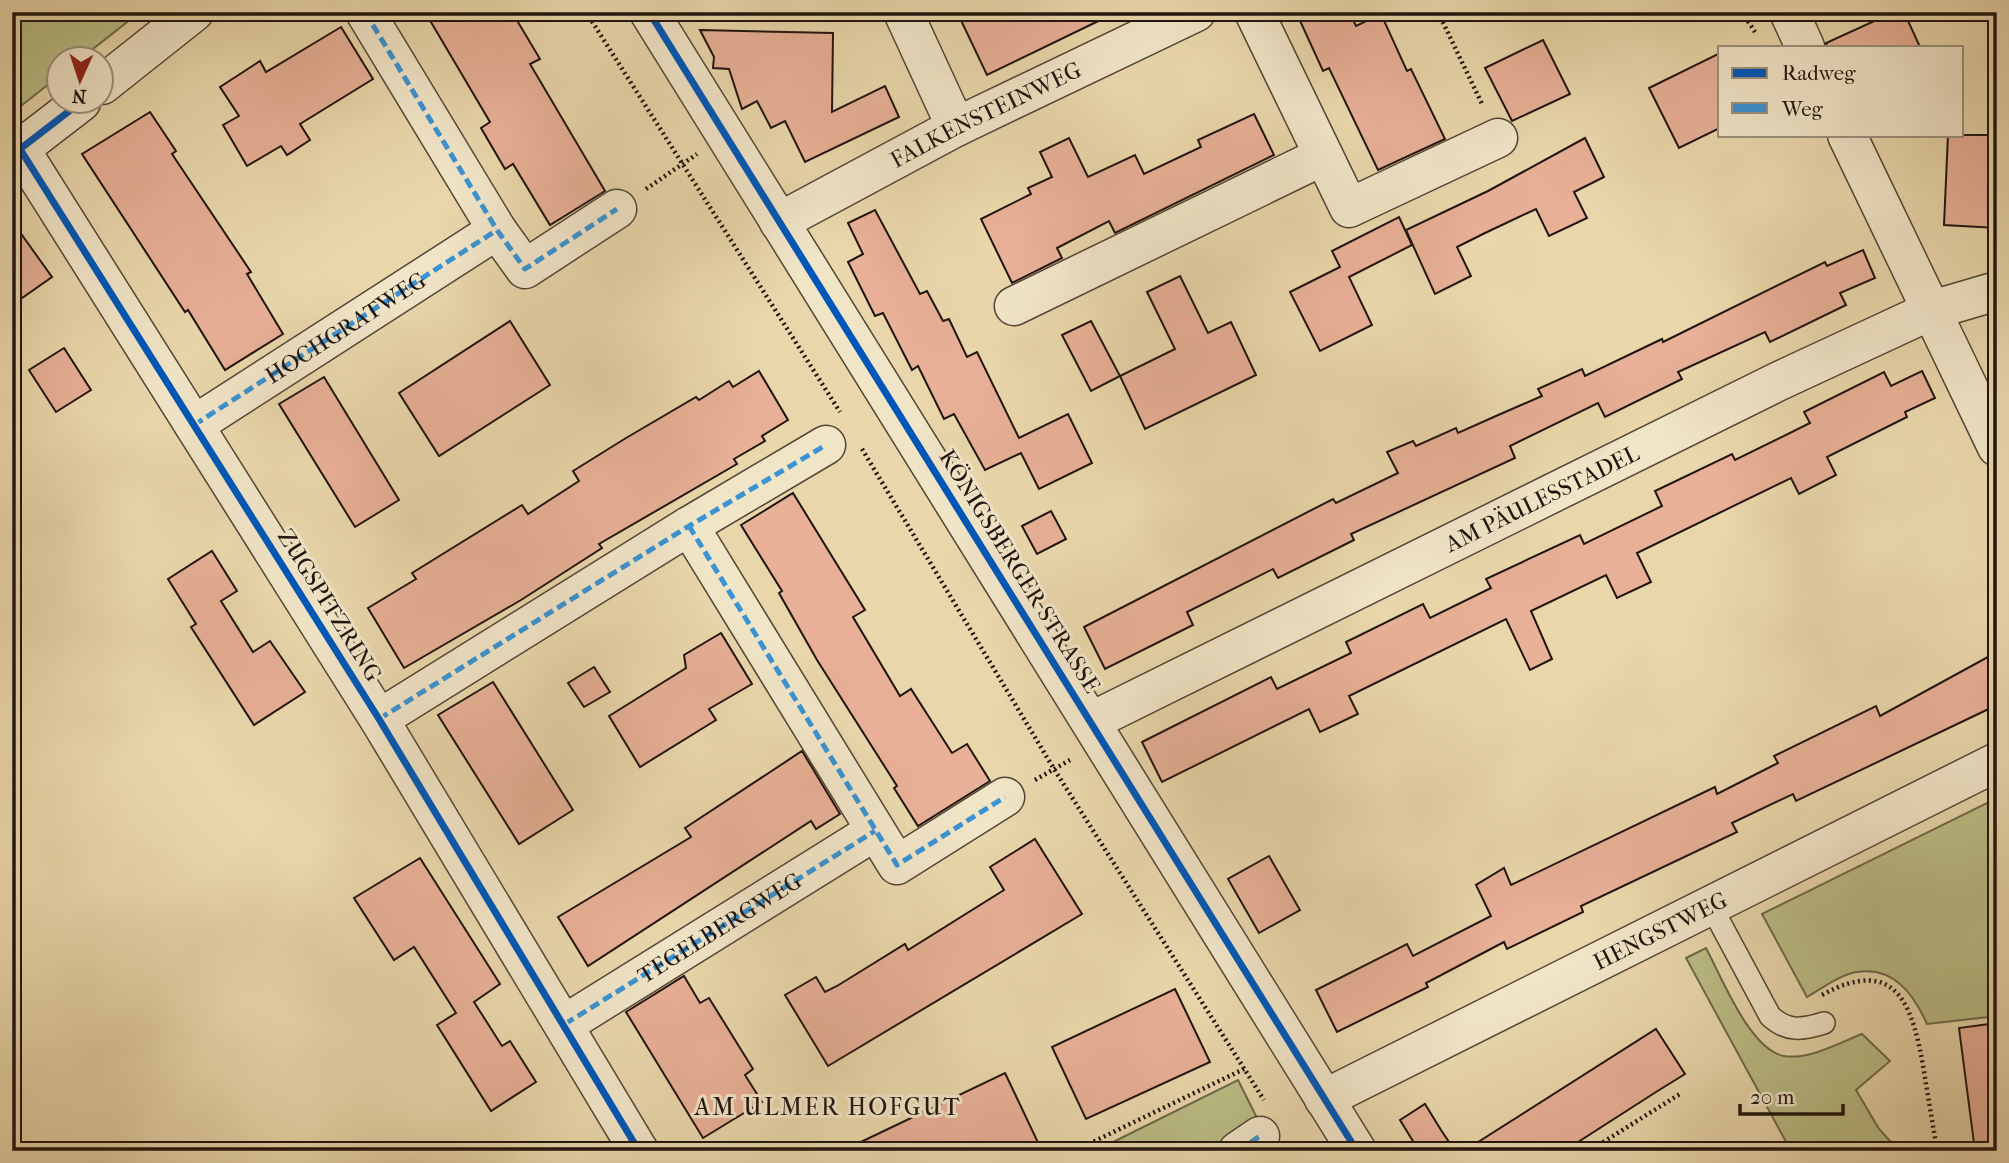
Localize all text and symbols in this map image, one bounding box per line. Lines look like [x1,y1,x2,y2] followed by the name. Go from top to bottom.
[46,46,116,116] north arrow
[1718,46,1964,136] legend
[886,56,1086,174] street label: FALKENSTEINWEG
[1782,61,1856,85] text: Radweg
[71,85,87,107] text: N
[1781,97,1824,121] text: Weg
[260,266,431,390] street label: HOCHGRATWEG
[1440,439,1644,559] street label: AM PÄULESSTADEL
[934,445,1106,698] street label: KÖNIGSBERGER STRASSE
[272,524,387,686] street label: ZUGSPITZRING
[633,867,807,989] street label: TEGELBERGWEG
[1589,886,1732,976] street label: HENGSTWEG
[1740,1072,1843,1116] scale bar
[1750,1085,1795,1109] text: 20 m
[694,1093,961,1121] district label: AM ULMER HOFGUT

